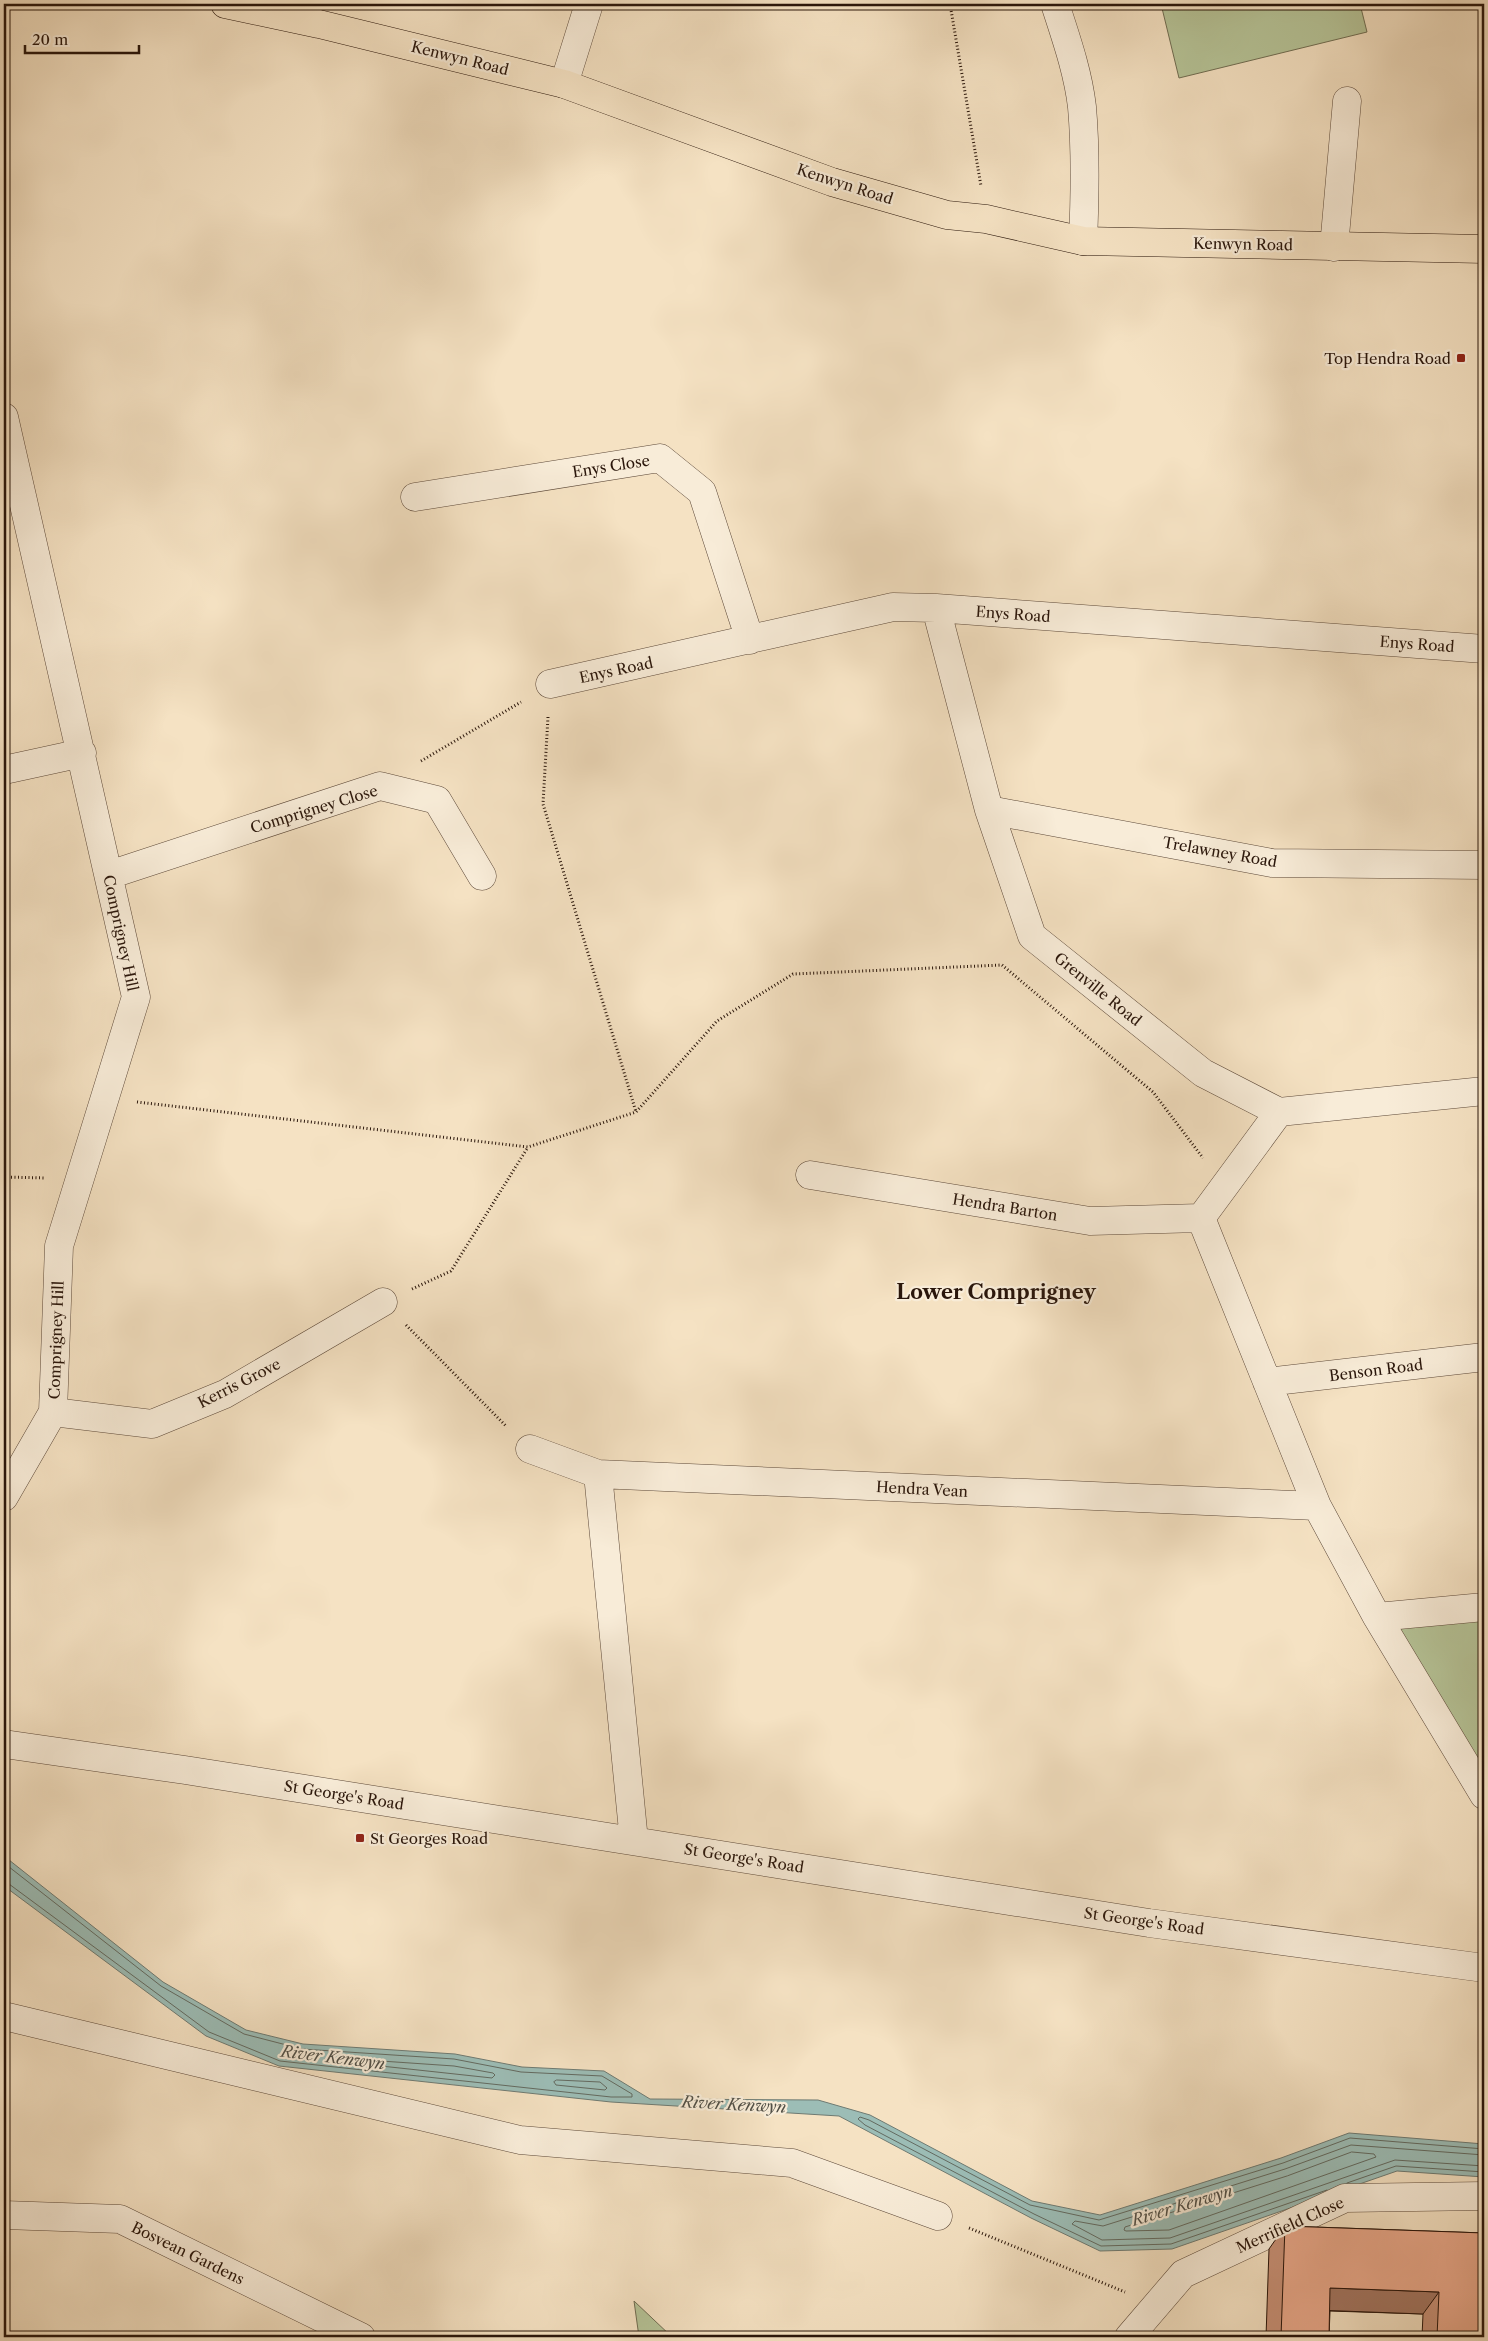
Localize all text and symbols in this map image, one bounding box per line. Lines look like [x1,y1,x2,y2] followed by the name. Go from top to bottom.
[25,22,139,54] scale bar
[32,30,68,49] text: 20 m
[409,37,511,79] street label: Kenwyn Road
[795,160,895,208] street label: Kenwyn Road
[1193,234,1293,254] street label: Kenwyn Road
[1324,349,1451,368] place label: Top Hendra Road
[1455,352,1467,364] marker: Top Hendra Road
[571,451,651,481] street label: Enys Close
[975,602,1051,626] street label: Enys Road
[1379,632,1455,656] street label: Enys Road
[577,653,655,687] street label: Enys Road
[248,781,380,837] street label: Comprigney Close
[1161,833,1279,871] street label: Trelawney Road
[99,873,143,993] street label: Comprigney Hill
[1051,948,1145,1030] street label: Grenville Road
[951,1189,1059,1225] street label: Hendra Barton
[44,1280,68,1400] street label: Comprigney Hill
[896,1280,1096,1304] district label: Lower Comprigney
[194,1354,284,1412] street label: Kerris Grove
[1328,1355,1424,1385] street label: Benson Road
[876,1477,969,1501] street label: Hendra Vean
[283,1776,405,1814] street label: St George's Road
[370,1829,488,1848] place label: St Georges Road
[354,1832,366,1844] marker: St Georges Road
[683,1839,805,1877] street label: St George's Road
[1083,1903,1205,1939] street label: St George's Road
[278,2040,386,2073] water label: River Kenwyn
[679,2091,787,2117] water label: River Kenwyn
[1127,2180,1235,2230] water label: River Kenwyn
[1233,2193,1347,2257] street label: Merrifield Close
[129,2217,247,2289] street label: Bosvean Gardens

